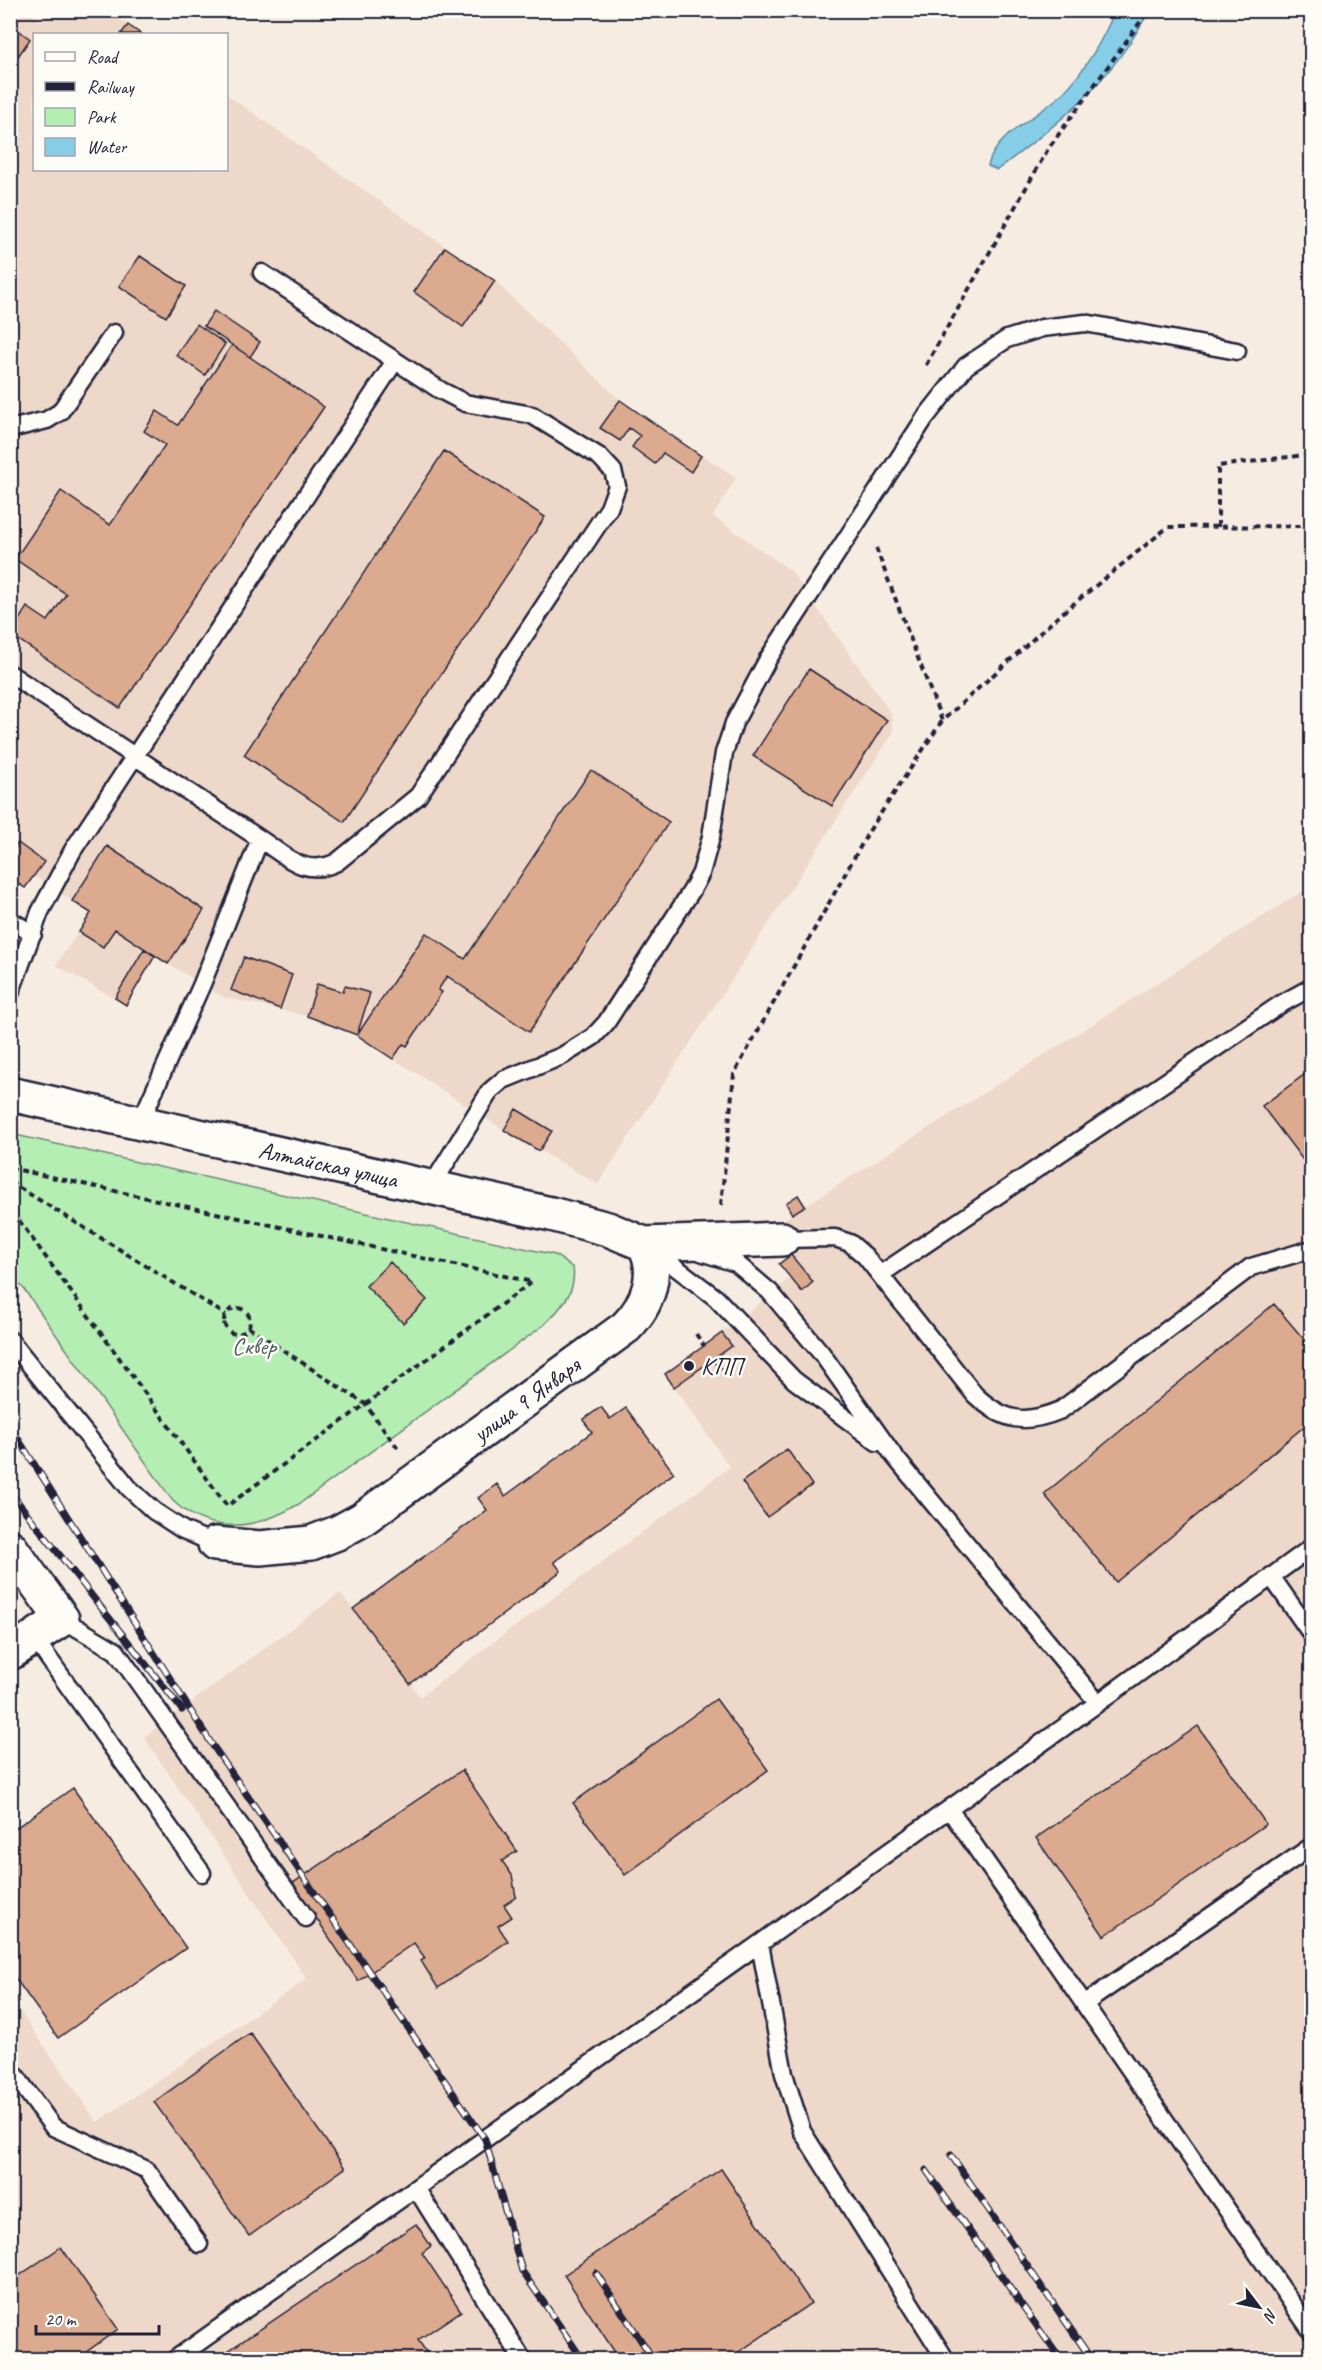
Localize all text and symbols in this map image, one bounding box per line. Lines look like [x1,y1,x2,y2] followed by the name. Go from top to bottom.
[33,33,228,171] legend
[87,46,120,68] text: Road
[87,76,135,98] text: Railway
[87,106,117,128] text: Park
[87,136,128,158] text: Water
[256,1135,402,1195] street label: Алтайская улица
[232,1331,278,1361] park label: Сквер
[465,1350,587,1450] street label: улица 9 Января
[701,1351,746,1381] place label: КПП
[682,1359,696,1373] marker: КПП
[1229,2277,1289,2337] north arrow
[36,2298,159,2336] scale bar
[1258,2305,1282,2327] text: N
[45,2308,78,2330] text: 20 m

